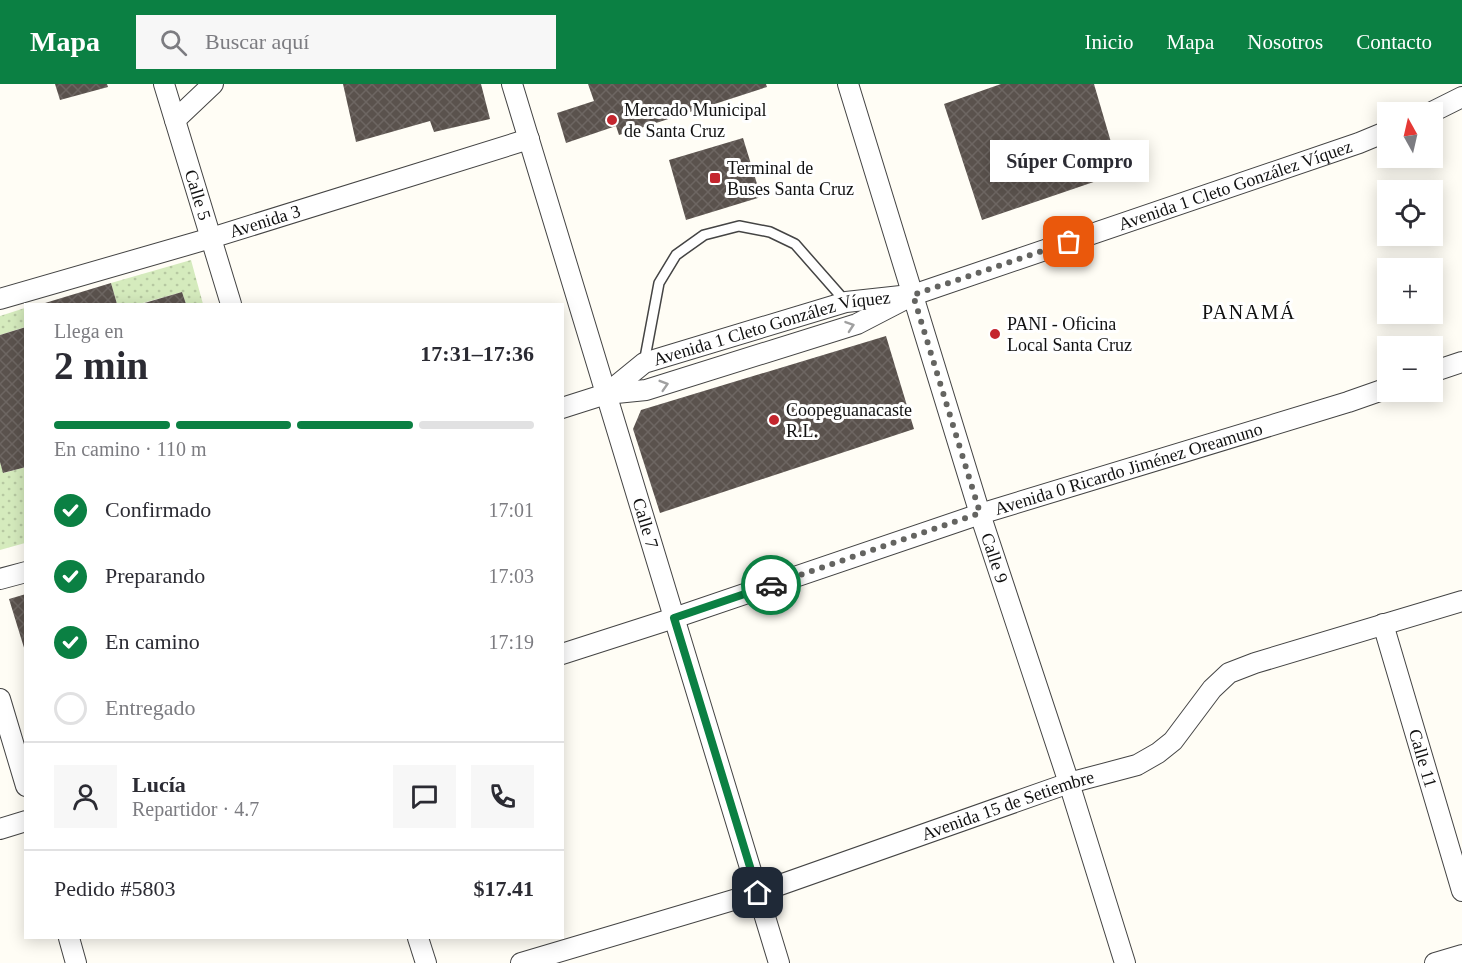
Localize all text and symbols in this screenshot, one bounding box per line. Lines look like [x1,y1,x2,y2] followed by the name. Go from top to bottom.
[136,15,556,69] search box
[30,26,100,57] text: Mapa
[157,26,190,59] icon: search
[205,29,309,54] text: Buscar aquí
[1085,30,1134,54] text: Inicio
[1167,30,1214,54] text: Mapa
[1247,30,1323,54] text: Nosotros
[1356,30,1432,54] text: Contacto
[624,100,766,141] place label: Mercado Municipal de Santa Cruz
[1377,102,1443,168] north arrow
[1377,102,1443,402] map controls
[605,113,619,127] marker: Mercado Municipal de Santa Cruz
[1116,136,1355,234] street label: Avenida 1 Cleto González Víquez
[990,140,1148,182] callout: Súper Compro
[1006,150,1133,172] text: Súper Compro
[727,158,854,199] place label: Terminal de Buses Santa Cruz
[181,167,215,223] street label: Calle 5
[708,171,722,185] marker: Terminal de Buses Santa Cruz
[1377,180,1443,246] button: locate
[227,201,303,242] street label: Avenida 3
[1043,216,1094,267] pin
[1052,225,1085,258] icon: bag
[1377,258,1443,324] button: +
[651,287,891,370] street label: Avenida 1 Cleto González Víquez
[1202,301,1296,323] district label: PANAMÁ
[1007,314,1132,355] place label: PANI - Oficina Local Santa Cruz
[54,320,123,342] text: Llega en
[844,321,855,333] one-way arrow
[988,327,1002,341] marker: PANI - Oficina Local Santa Cruz
[1377,336,1443,402] button: −
[420,341,534,366] text: 17:31–17:36
[54,344,148,387] text: 2 min
[658,379,669,392] one-way arrow
[786,400,912,441] place label: Coopeguanacaste R.L.
[767,413,781,427] marker: Coopeguanacaste R.L.
[992,419,1265,519] street label: Avenida 0 Ricardo Jiménez Oreamuno
[54,438,207,460] text: En camino · 110 m
[54,494,87,527] icon: check
[628,496,662,551] street label: Calle 7
[105,497,211,522] text: Confirmado
[488,499,534,521] text: 17:01
[977,530,1012,585] street label: Calle 9
[741,555,801,615] courier
[54,560,87,593] icon: check
[105,563,205,588] text: Preparando
[488,565,534,587] text: 17:03
[755,569,788,602] icon: car
[54,626,87,659] icon: check
[105,629,200,654] text: En camino
[488,631,534,653] text: 17:19
[105,695,195,720] text: Entregado
[1405,727,1441,790] street label: Calle 11
[54,765,117,828] button: person
[393,765,456,828] button: chat
[471,765,534,828] button: phone
[919,767,1096,844] street label: Avenida 15 de Setiembre
[132,772,186,797] text: Lucía
[132,798,259,820] text: Repartidor · 4.7
[732,867,783,918] pin
[54,876,176,901] text: Pedido #5803
[474,876,534,901] text: $17.41
[741,876,774,909] icon: home

